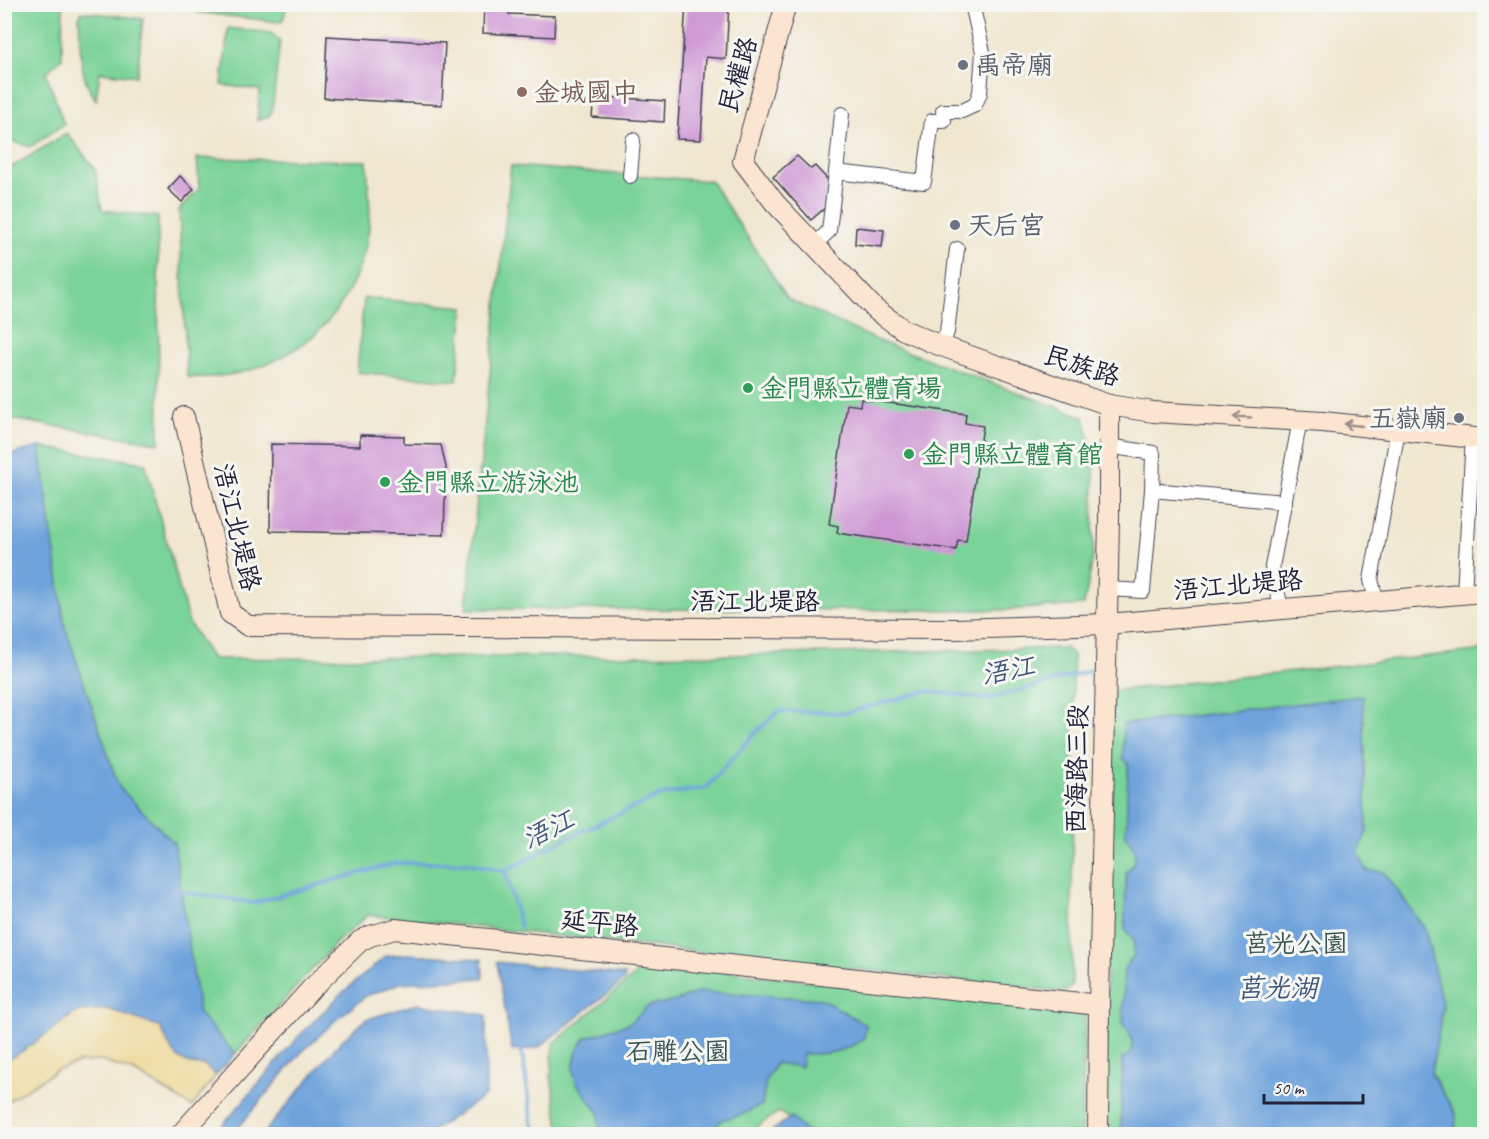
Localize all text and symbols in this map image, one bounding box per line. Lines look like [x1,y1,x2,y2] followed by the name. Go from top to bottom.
[711,33,765,117] street label: 民權路
[975,49,1053,82] place label: 禹帝廟
[956,58,970,72] marker: 禹帝廟
[534,76,638,109] place label: 金城國中
[515,85,529,99] marker: 金城國中
[967,209,1045,242] place label: 天后宮
[948,218,962,232] marker: 天后宮
[1040,338,1124,394] street label: 民族路
[760,372,942,405] place label: 金門縣立體育場
[741,381,755,395] marker: 金門縣立體育場
[1369,402,1447,435] place label: 五嶽廟
[1452,411,1466,425] marker: 五嶽廟
[1232,412,1252,423] one-way arrow
[1343,419,1363,430] one-way arrow
[921,438,1103,471] place label: 金門縣立體育館
[902,447,916,461] marker: 金門縣立體育館
[206,460,268,594] street label: 浯江北堤路
[397,466,579,499] place label: 金門縣立游泳池
[378,475,392,489] marker: 金門縣立游泳池
[1172,563,1304,607] street label: 浯江北堤路
[690,585,820,618] street label: 浯江北堤路
[978,648,1039,692] water label: 浯江
[1059,704,1095,834] street label: 西海路三段
[516,801,581,856] water label: 浯江
[559,903,641,943] street label: 延平路
[1244,927,1348,960] park label: 莒光公園
[1237,971,1320,1005] water label: 莒光湖
[626,1035,730,1068] park label: 石雕公園
[1264,1067,1363,1105] scale bar
[1273,1077,1306,1099] text: 50 m

